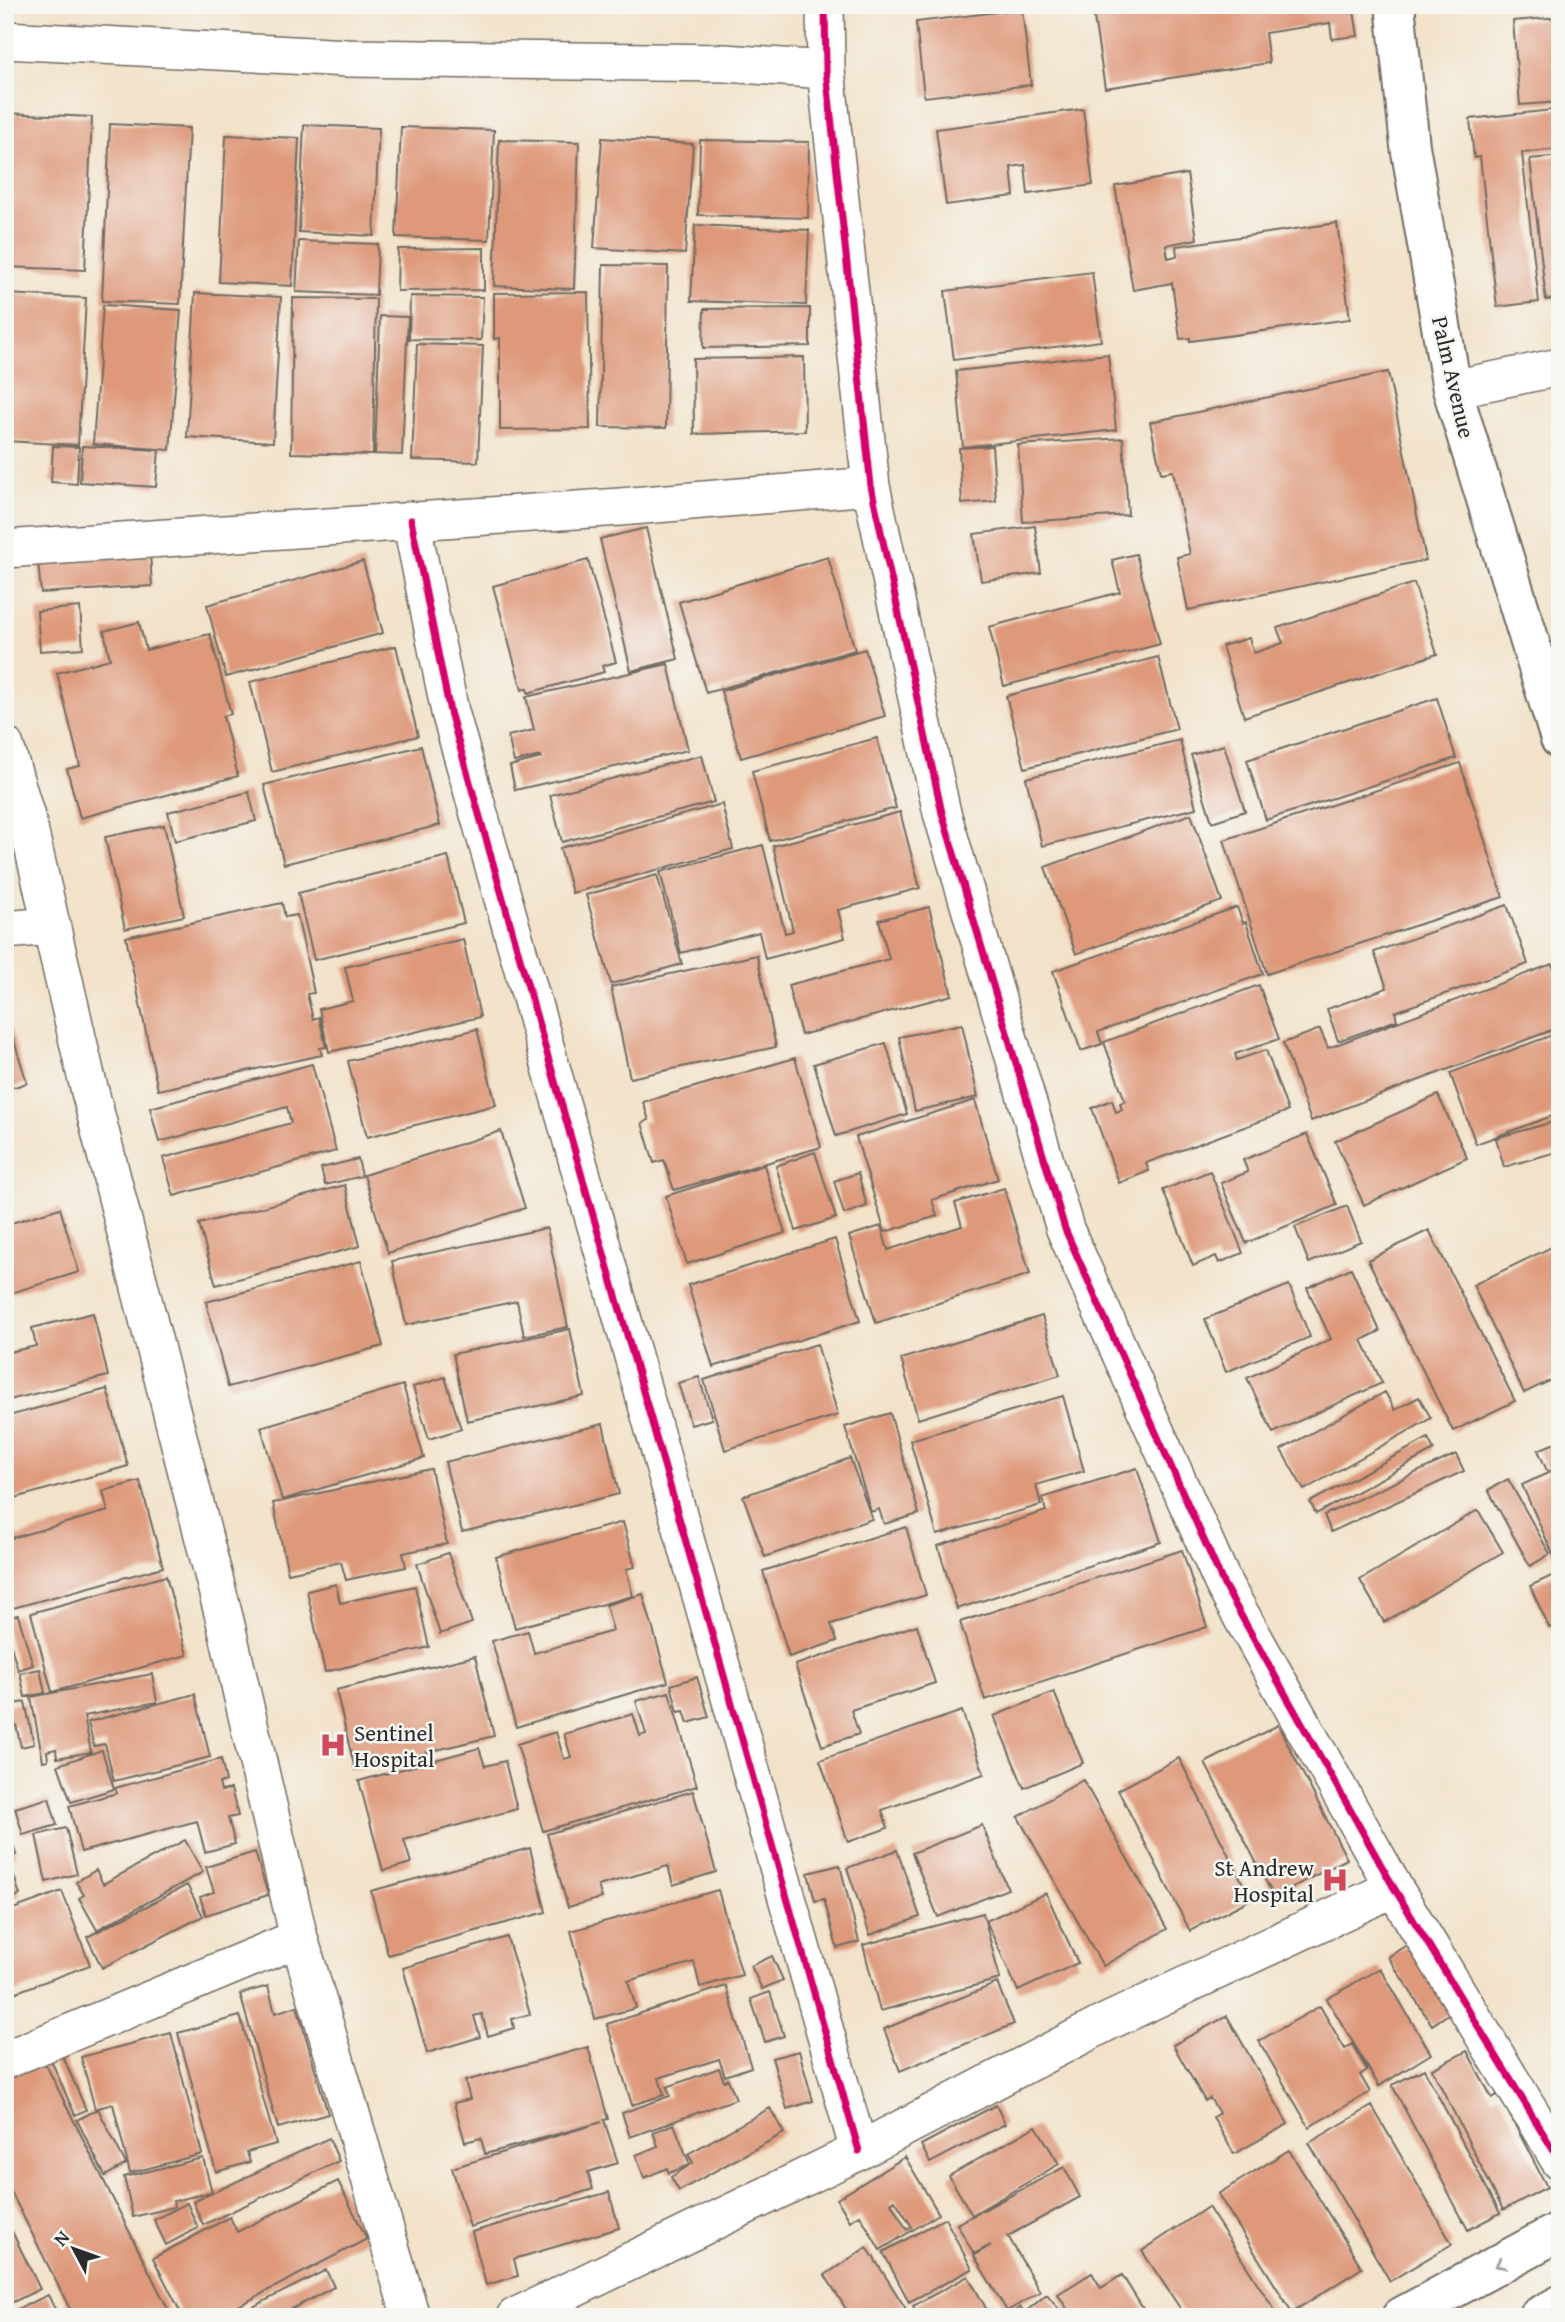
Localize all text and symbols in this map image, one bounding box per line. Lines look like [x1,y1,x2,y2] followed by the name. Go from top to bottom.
[1424,313,1484,441] street label: Palm Avenue
[354,1716,434,1775] place label: Sentinel Hospital
[318,1730,348,1760] hospital icon: Sentinel Hospital
[1214,1851,1315,1910] place label: St Andrew Hospital
[1320,1865,1350,1895] hospital icon: St Andrew Hospital
[38,2214,108,2284] north arrow
[46,2224,76,2252] text: N
[1494,2255,1507,2269] one-way arrow

